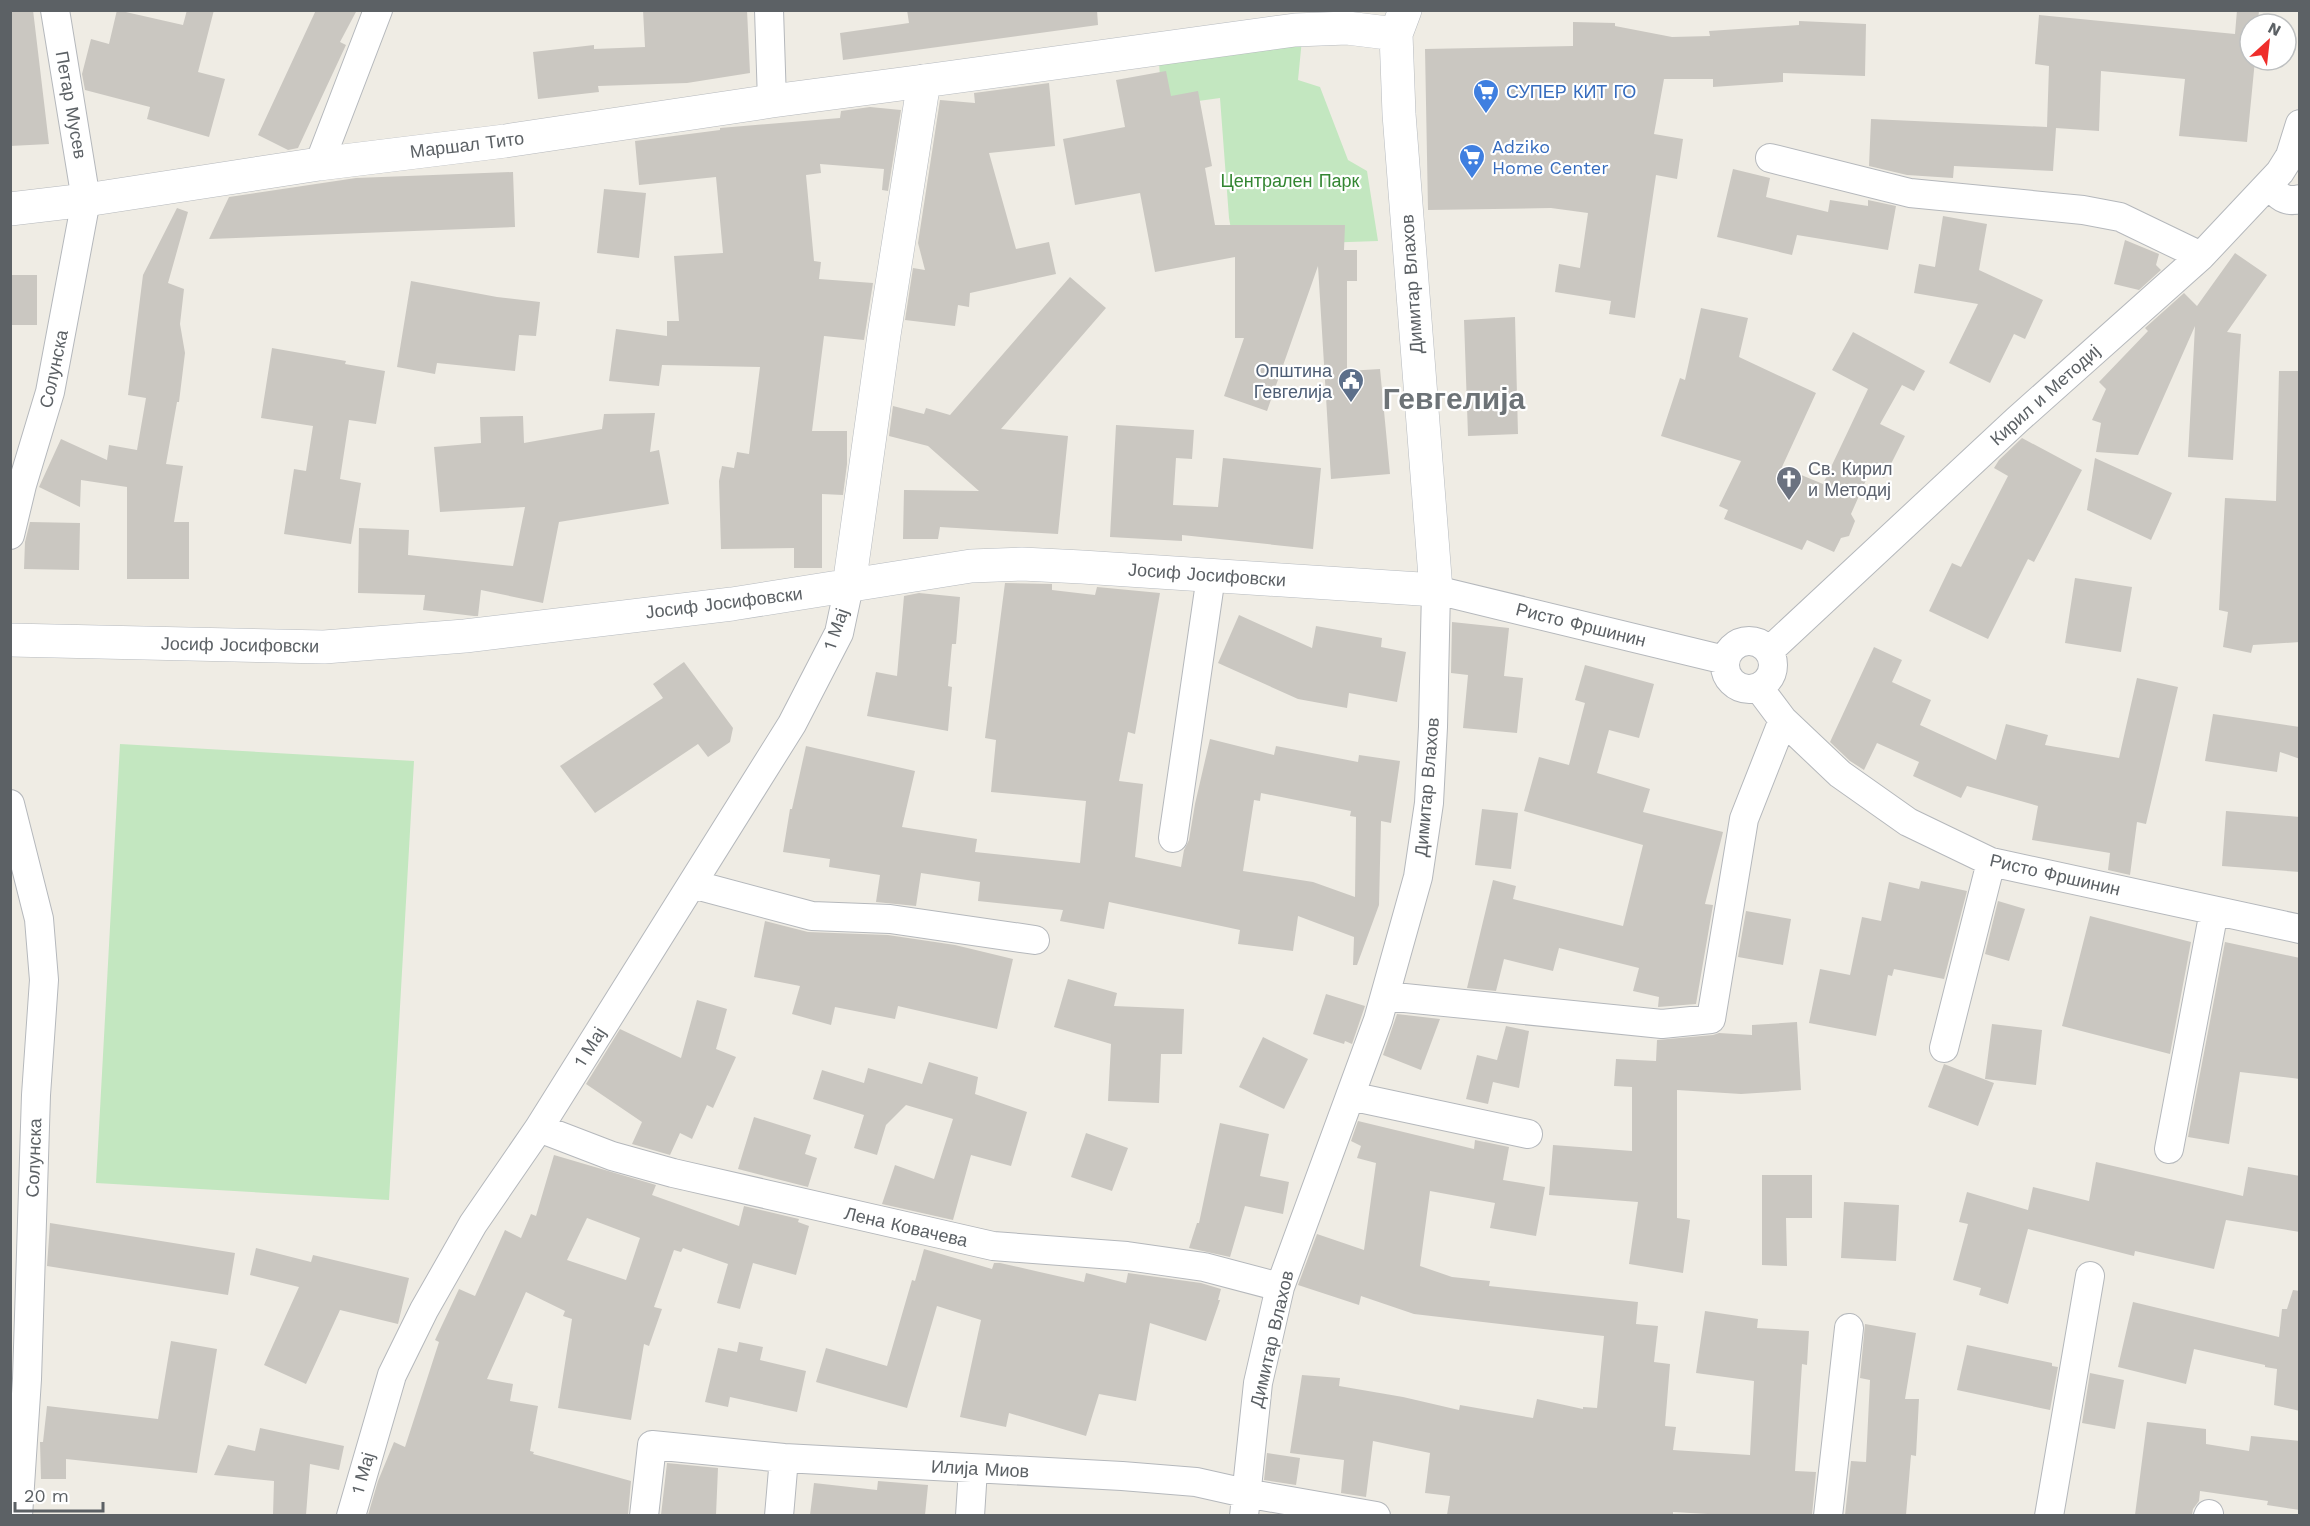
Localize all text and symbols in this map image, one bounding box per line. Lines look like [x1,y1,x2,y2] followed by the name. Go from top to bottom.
[2238,12,2298,72] north arrow
[2265,18,2284,40] text: N
[52,49,91,160] street label: Петар Мусев
[1471,77,1501,115] supermarket icon: СУПЕР КИТ ГО
[1506,81,1636,102] place label: СУПЕР КИТ ГО
[409,127,525,162] street label: Маршал Тито
[1492,136,1609,178] place label: Adziko Home Center
[1457,142,1487,180] supermarket icon: Adziko Home Center
[1221,170,1360,191] park label: Централен Парк
[1396,214,1427,354] street label: Димитар Влахов
[35,327,72,410] street label: Солунска
[1986,340,2104,449] street label: Кирил и Методиј
[1254,360,1333,402] place label: Општина Гевгелија
[1336,366,1366,404] public building icon: Општина Гевгелија
[1383,381,1525,416] district label: Гевгелија
[1808,458,1893,500] place label: Св. Кирил и Методиј
[1774,464,1804,502] church icon: Св. Кирил и Методиј
[1127,559,1287,590] street label: Јосиф Јосифовски
[644,582,804,623] street label: Јосиф Јосифовски
[1514,598,1648,651] street label: Ристо Фршинин
[819,605,852,652] street label: 1 Мај
[161,633,319,656] street label: Јосиф Јосифовски
[1410,716,1443,857] street label: Димитар Влахов
[1988,849,2122,900] street label: Ристо Фршинин
[569,1023,610,1070] street label: 1 Мај
[22,1117,45,1198] street label: Солунска
[842,1202,971,1251] street label: Лена Ковачева
[1246,1268,1297,1409] street label: Димитар Влахов
[347,1450,378,1496] street label: 1 Мај
[930,1455,1030,1482] street label: Илија Миов
[15,1475,104,1513] scale bar
[24,1485,69,1506] text: 20 m

